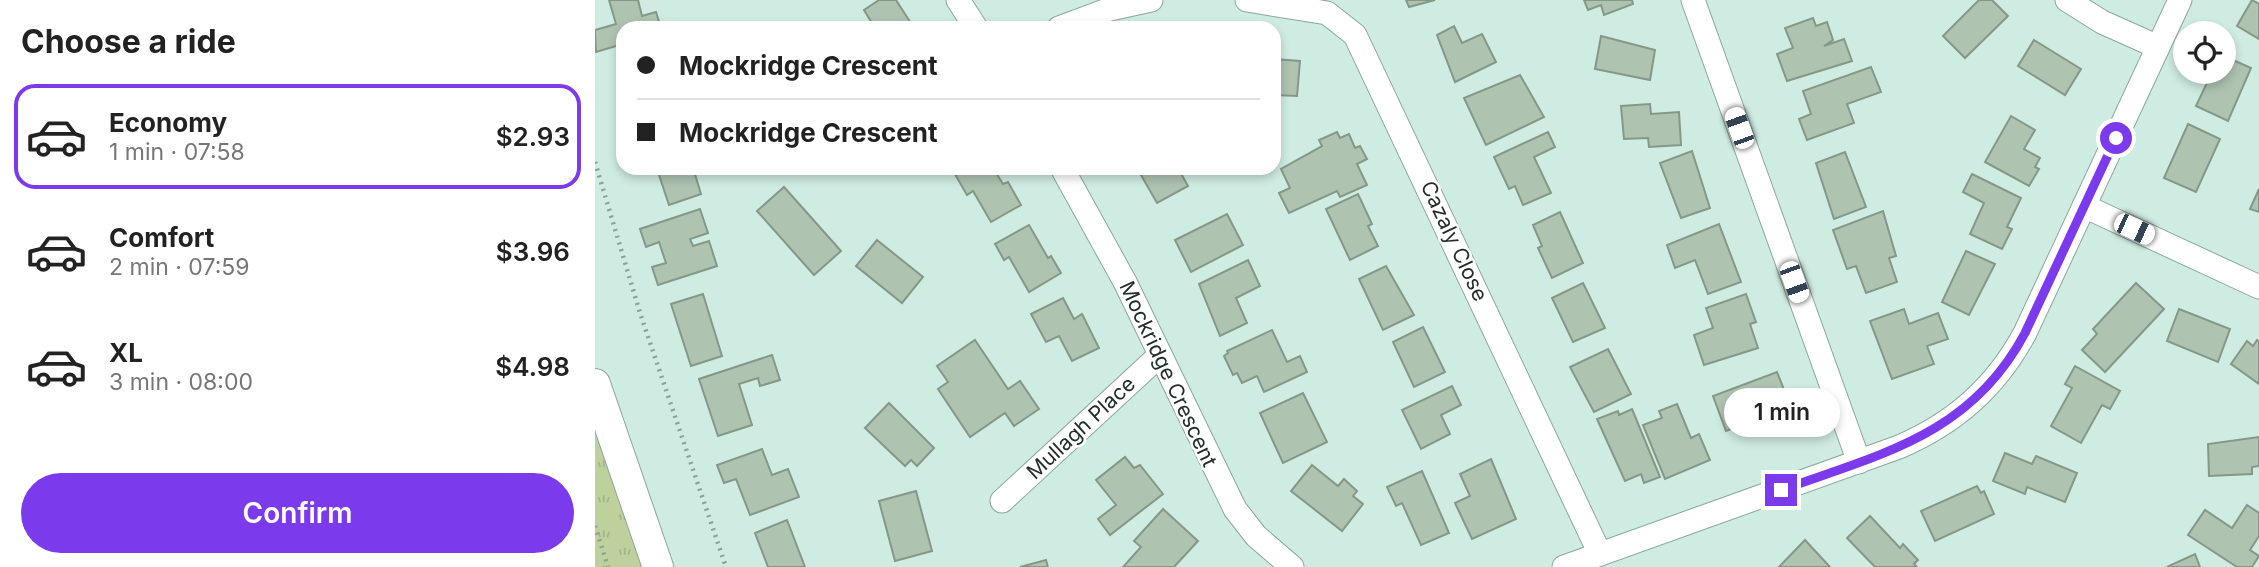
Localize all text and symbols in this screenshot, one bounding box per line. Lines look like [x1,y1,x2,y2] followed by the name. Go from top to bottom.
[2173,21,2236,84] map controls
[2173,21,2236,84] button: locate
[21,22,236,61] text: Choose a ride
[679,50,938,81] text: Mockridge Crescent
[25,105,88,168] icon: car
[1722,105,1757,151] car
[109,107,227,138] text: Economy
[679,117,938,148] text: Mockridge Crescent
[496,121,570,152] text: $2.93
[2100,122,2132,154] route start
[109,138,245,166] text: 1 min · 07:58
[1416,177,1493,305] street label: Cazaly Close
[2111,211,2158,247] car
[25,220,88,283] icon: car
[109,222,214,253] text: Comfort
[496,236,570,267] text: $3.96
[109,253,250,281] text: 2 min · 07:59
[1777,259,1812,305] car
[1114,277,1223,471] street label: Mockridge Crescent
[25,335,88,398] icon: car
[109,337,143,368] text: XL
[495,351,570,382] text: $4.98
[109,368,253,396] text: 3 min · 08:00
[1021,371,1140,484] street label: Mullagh Place
[1723,388,1839,438] callout: 1 min
[1754,398,1810,426] text: 1 min
[21,473,574,553] button: Confirm
[1765,474,1797,506] route end

